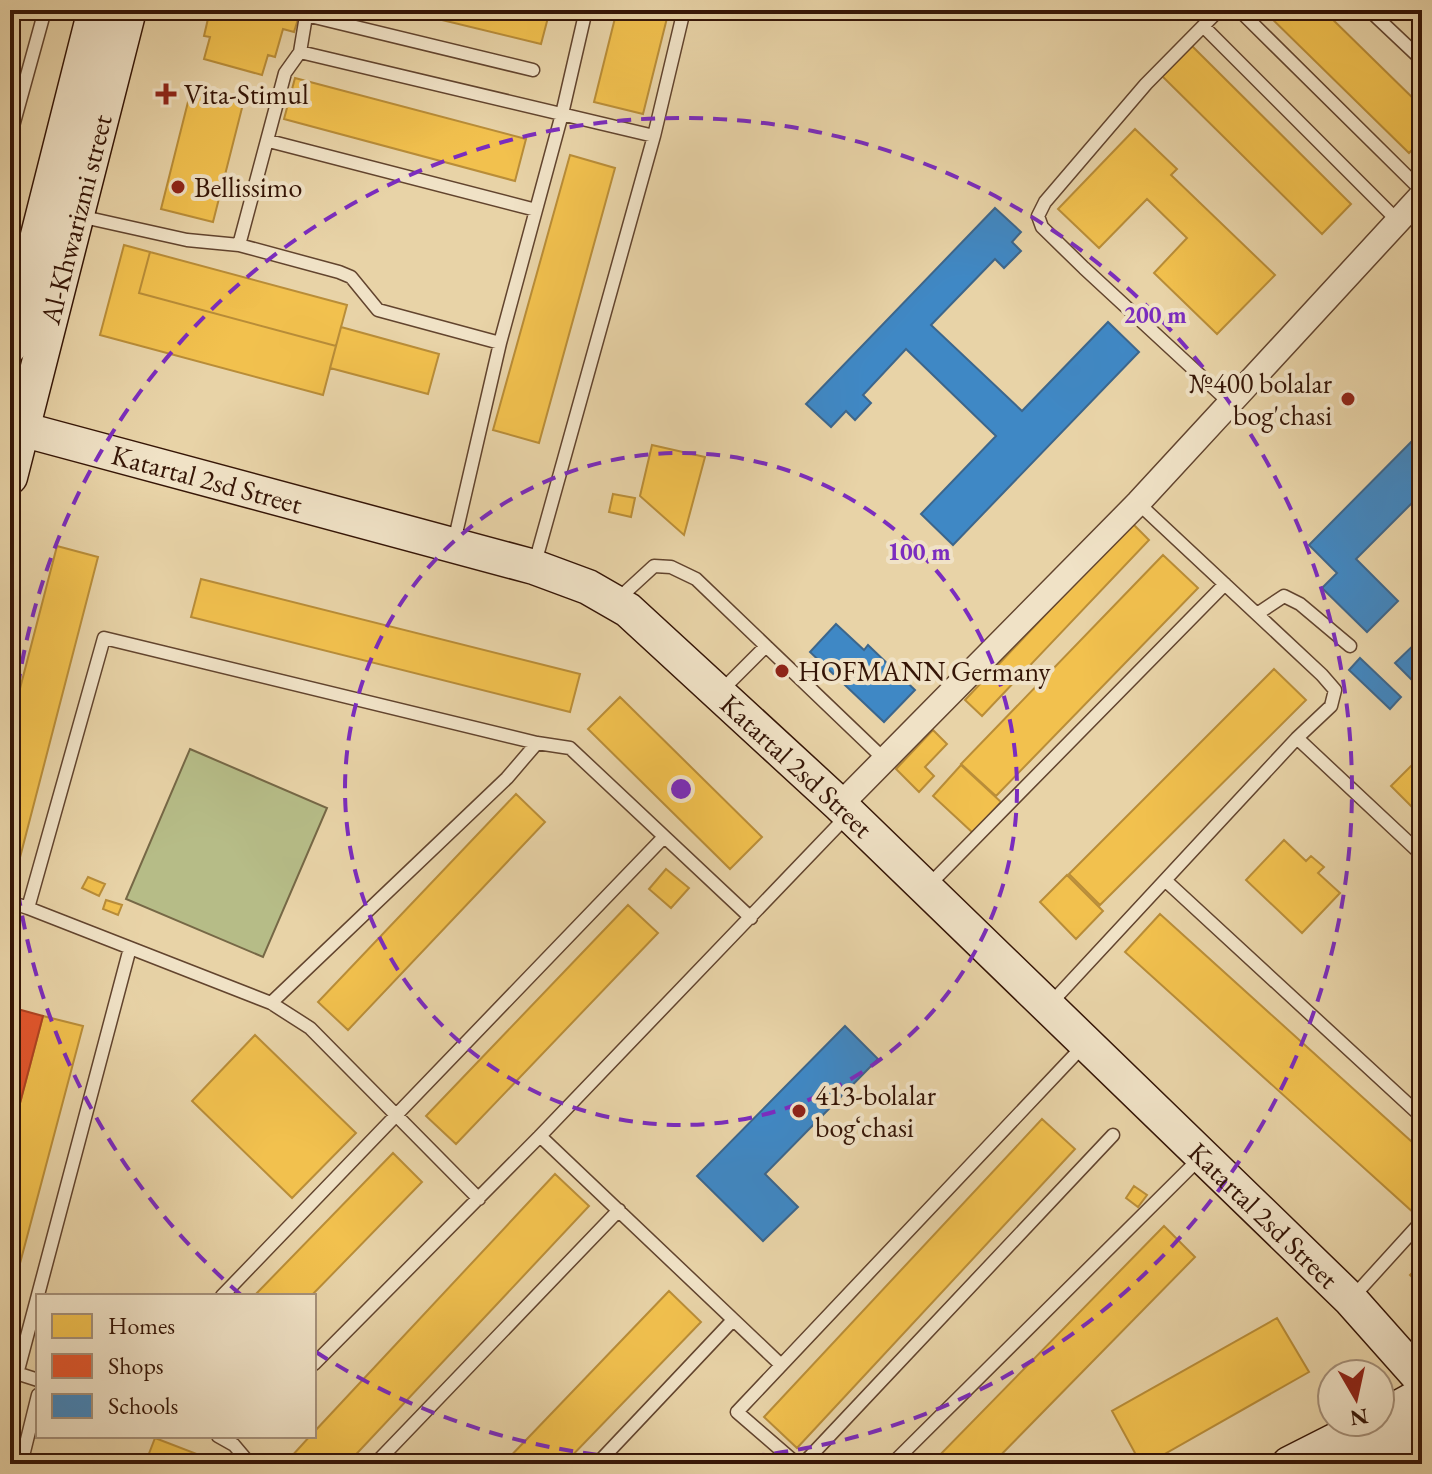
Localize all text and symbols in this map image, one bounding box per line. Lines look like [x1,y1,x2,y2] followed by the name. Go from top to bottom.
[184,76,309,112] place label: Vita-Stimul
[155,83,177,105] marker: Vita-Stimul
[31,110,120,329] street label: Al-Khwarizmi street
[194,169,302,205] place label: Bellissimo
[169,178,187,196] marker: Bellissimo
[1123,299,1187,330] text: 200 m
[1189,365,1333,433] place label: №400 bolalar bog'chasi
[1339,390,1357,408] marker: №400 bolalar bog'chasi
[108,436,306,522] street label: Katartal 2sd Street
[887,536,951,567] text: 100 m
[798,653,1051,689] place label: HOFMANN Germany
[773,662,791,680] marker: HOFMANN Germany
[713,686,881,846] street label: Katartal 2sd Street
[667,775,695,803] centre of rings
[815,1077,937,1145] place label: 413-bolalar bogʻchasi
[790,1102,808,1120] marker: 413-bolalar bogʻchasi
[1181,1134,1346,1296] street label: Katartal 2sd Street
[36,1294,316,1438] legend
[108,1310,175,1341] text: Homes
[108,1350,164,1381] text: Shops
[1316,1358,1396,1438] north arrow
[108,1390,178,1421] text: Schools
[1348,1402,1370,1433] text: N

